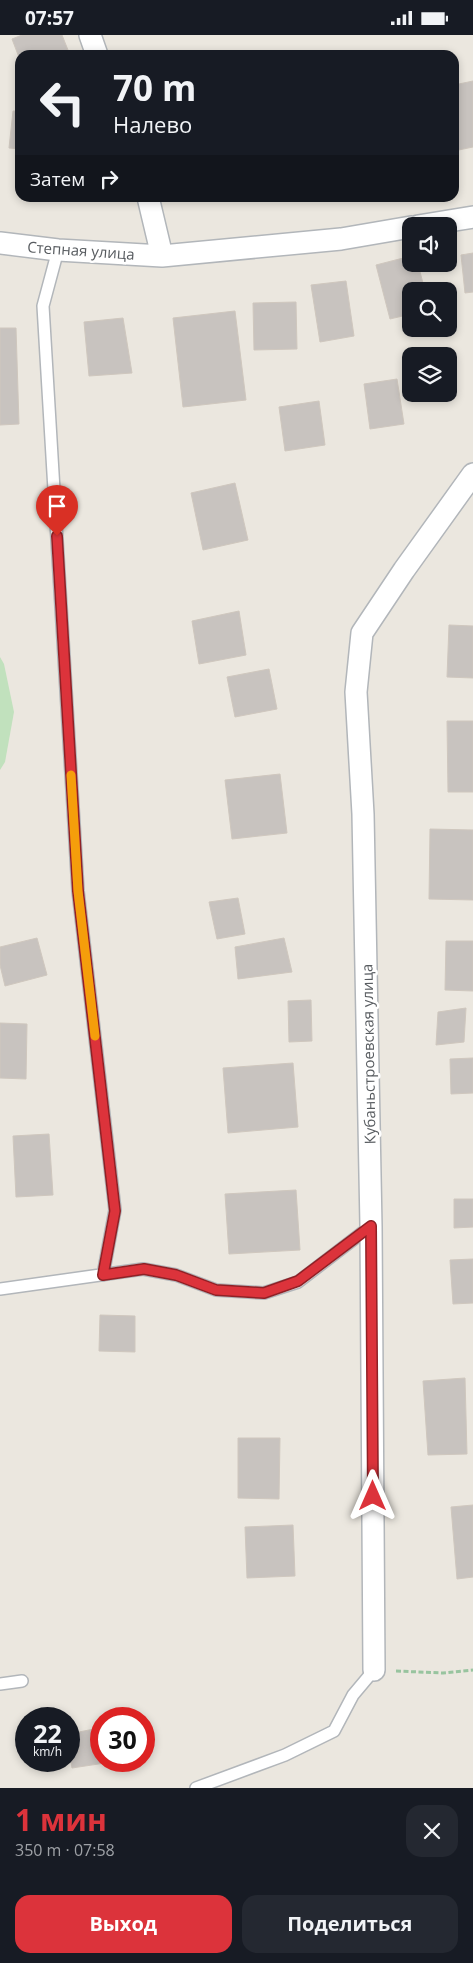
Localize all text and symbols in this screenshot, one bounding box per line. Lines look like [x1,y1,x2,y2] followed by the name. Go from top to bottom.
[25,5,74,31] text: 07:57
[113,64,196,111] text: 70 m
[30,70,95,135] icon: left
[113,109,192,139] text: Налево
[95,165,123,193] icon: right
[30,166,85,192] text: Затем
[402,217,457,402] map controls
[402,217,457,272] button: sound
[27,236,135,264] street label: Степная улица
[402,282,457,337] button: search
[402,347,457,402] button: layers
[36,485,78,536] pin
[43,492,71,520] icon: arrive
[356,964,380,1144] street label: Кубаньстроевская улица
[346,1469,398,1521] position arrow
[90,1707,155,1772] speed limit sign: 30
[33,1716,62,1750] text: 22
[33,1743,62,1760] text: km/h
[15,1799,107,1840] text: 1 мин
[406,1805,458,1857] button: close
[15,1839,115,1861] text: 350 m · 07:58
[15,1895,232,1953] button: Выход
[242,1895,458,1953] button: Поделиться

